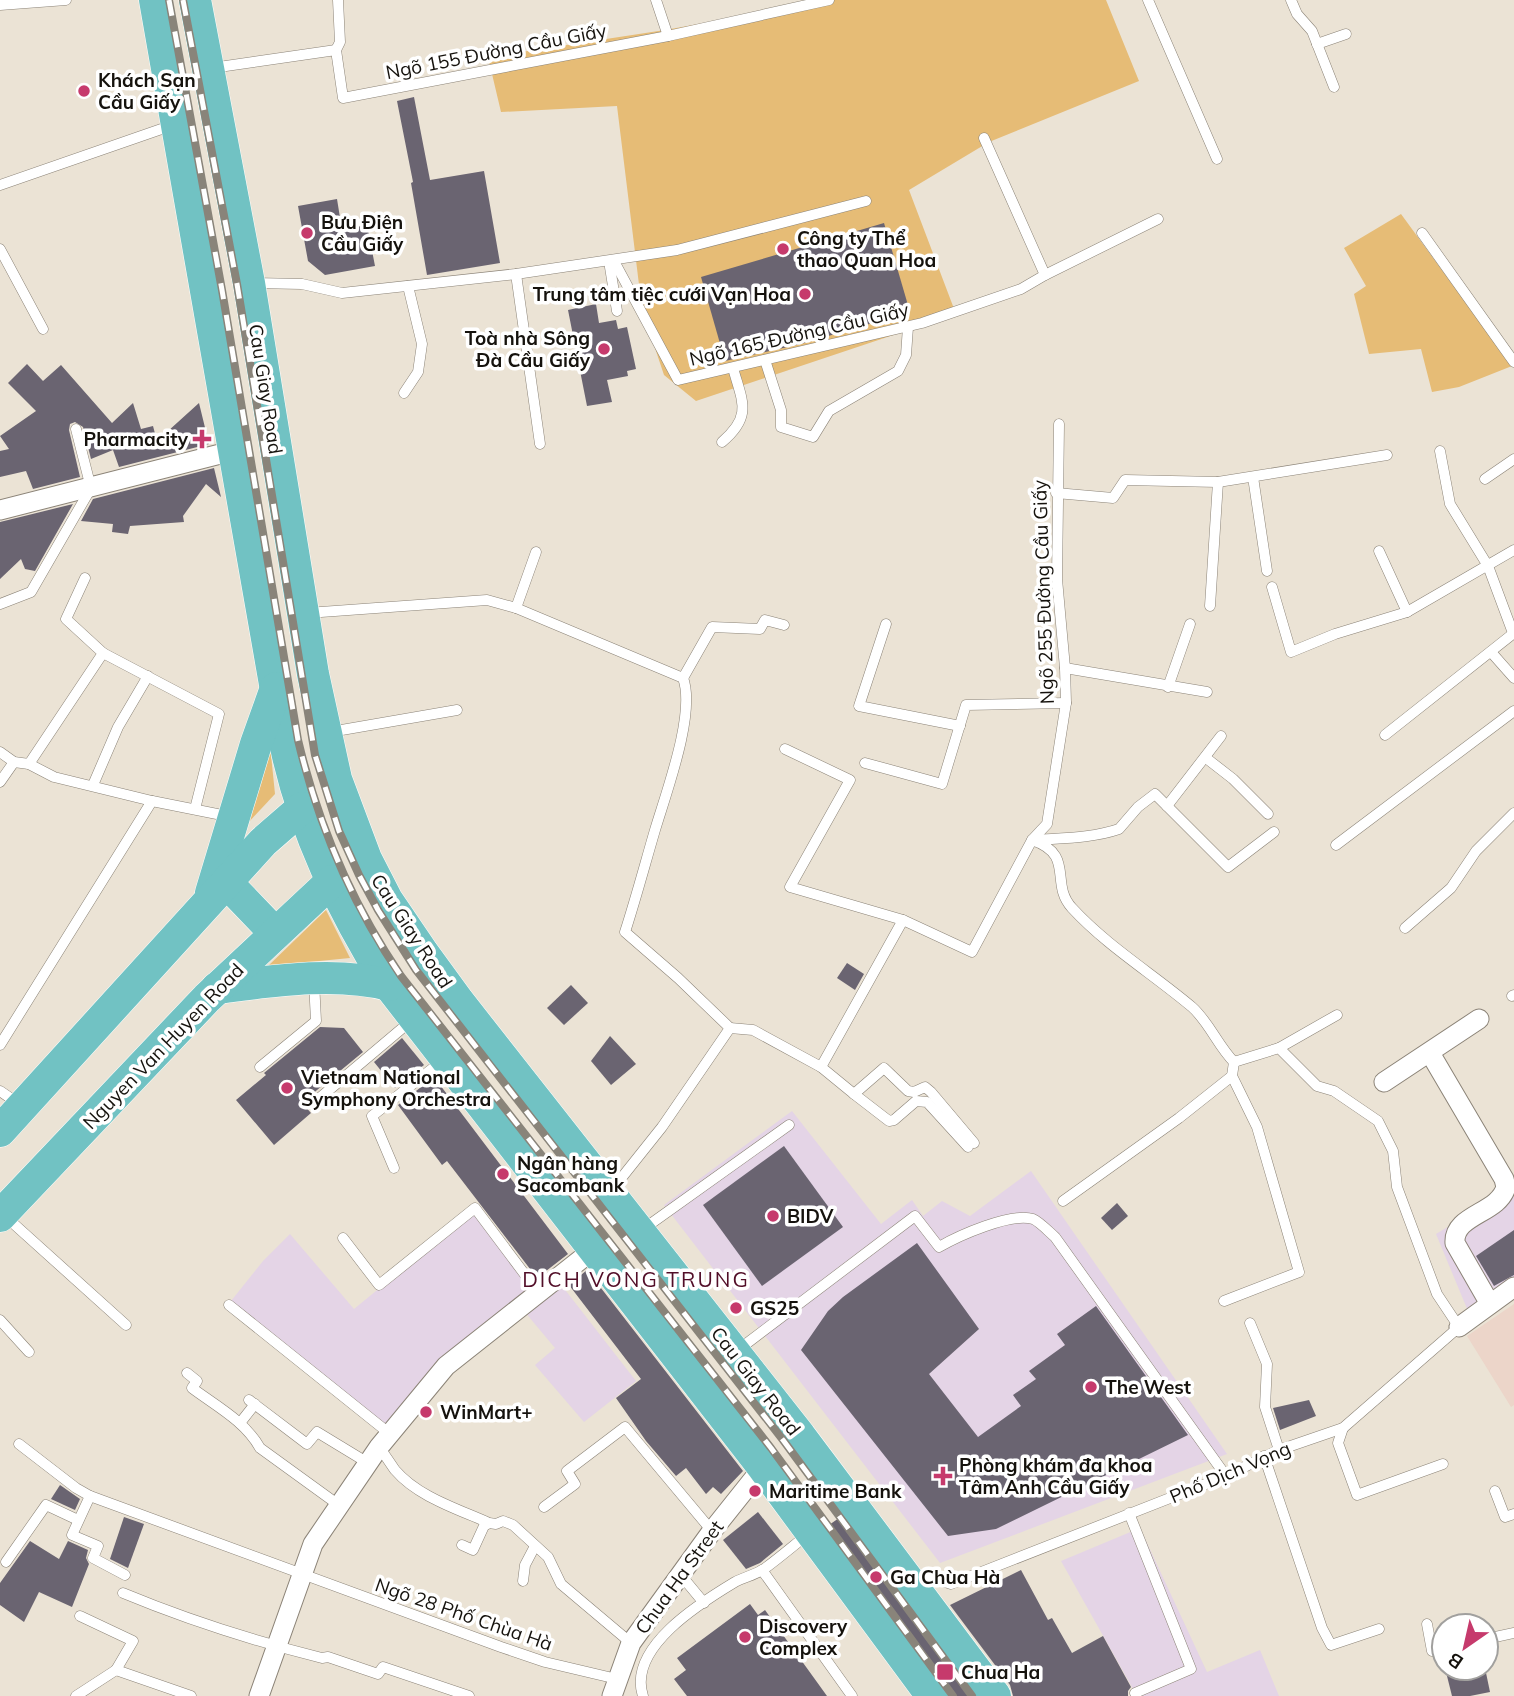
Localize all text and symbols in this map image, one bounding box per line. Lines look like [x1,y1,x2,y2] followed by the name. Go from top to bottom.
[384,18,608,84] street label: Ngõ 155 Đường Cầu Giấy
[98,68,196,114] place label: Khách Sạn Cầu Giấy
[76,83,92,99] marker: Khách Sạn Cầu Giấy
[321,210,404,256] place label: Bưu Điện Cầu Giấy
[299,225,315,241] marker: Bưu Điện Cầu Giấy
[797,226,936,272] place label: Công ty Thể thao Quan Hoa
[775,241,791,257] marker: Công ty Thể thao Quan Hoa
[533,282,791,306] place label: Trung tâm tiệc cưới Vạn Hoa
[797,286,813,302] marker: Trung tâm tiệc cưới Vạn Hoa
[687,297,911,371] street label: Ngõ 165 Đường Cầu Giấy
[244,322,288,456] street label: Cau Giay Road
[465,326,591,372] place label: Toà nhà Sông Đà Cầu Giấy
[596,341,612,357] marker: Toà nhà Sông Đà Cầu Giấy
[84,427,189,451] place label: Pharmacity
[194,431,210,447] marker: Pharmacity
[1027,479,1059,705] street label: Ngõ 255 Đường Cầu Giấy
[366,869,458,993] street label: Cau Giay Road
[78,958,248,1134] street label: Nguyen Van Huyen Road
[300,1065,491,1111] place label: Vietnam National Symphony Orchestra
[279,1080,295,1096] marker: Vietnam National Symphony Orchestra
[517,1151,625,1197] place label: Ngân hàng Sacombank
[495,1166,511,1182] marker: Ngân hàng Sacombank
[787,1204,834,1228] place label: BIDV
[765,1208,781,1224] marker: BIDV
[522,1266,750,1292] district label: DICH VONG TRUNG
[750,1296,799,1320] place label: GS25
[728,1300,744,1316] marker: GS25
[706,1322,806,1440] street label: Cau Giay Road
[1105,1375,1191,1399] place label: The West
[1083,1379,1099,1395] marker: The West
[440,1400,533,1424] place label: WinMart+
[418,1404,434,1420] marker: WinMart+
[1166,1436,1294,1508] street label: Phố Dịch Vọng
[959,1453,1153,1499] place label: Phòng khám đa khoa Tâm Anh Cầu Giấy
[933,1466,953,1486] marker: Phòng khám đa khoa Tâm Anh Cầu Giấy
[769,1479,902,1503] place label: Maritime Bank
[747,1483,763,1499] marker: Maritime Bank
[630,1515,729,1639] street label: Chua Ha Street
[890,1565,1000,1589] place label: Ga Chùa Hà
[868,1569,884,1585] marker: Ga Chùa Hà
[372,1572,556,1656] street label: Ngõ 28 Phố Chùa Hà
[1430,1612,1500,1682] north arrow
[759,1614,848,1660] place label: Discovery Complex
[737,1629,753,1645] marker: Discovery Complex
[1443,1647,1468,1675] text: B
[961,1660,1040,1684] place label: Chua Ha
[935,1662,955,1682] marker: Chua Ha

